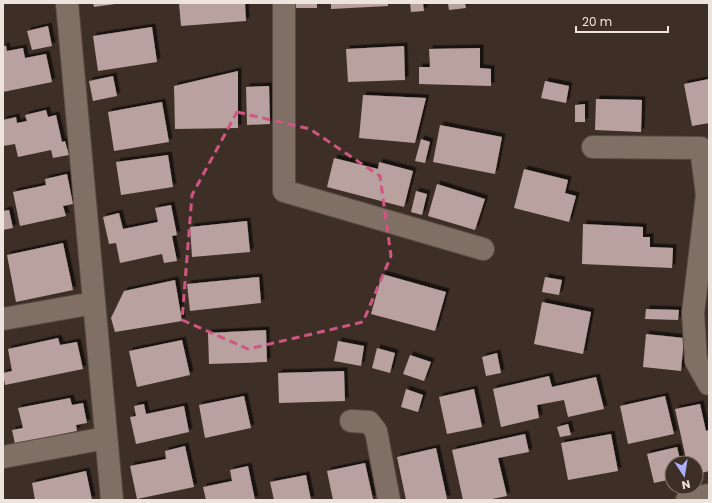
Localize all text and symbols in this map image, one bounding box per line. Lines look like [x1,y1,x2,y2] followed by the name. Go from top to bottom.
[576,8,668,34] scale bar
[582,13,612,30] text: 20 m
[664,455,704,495] north arrow
[680,476,692,493] text: N

